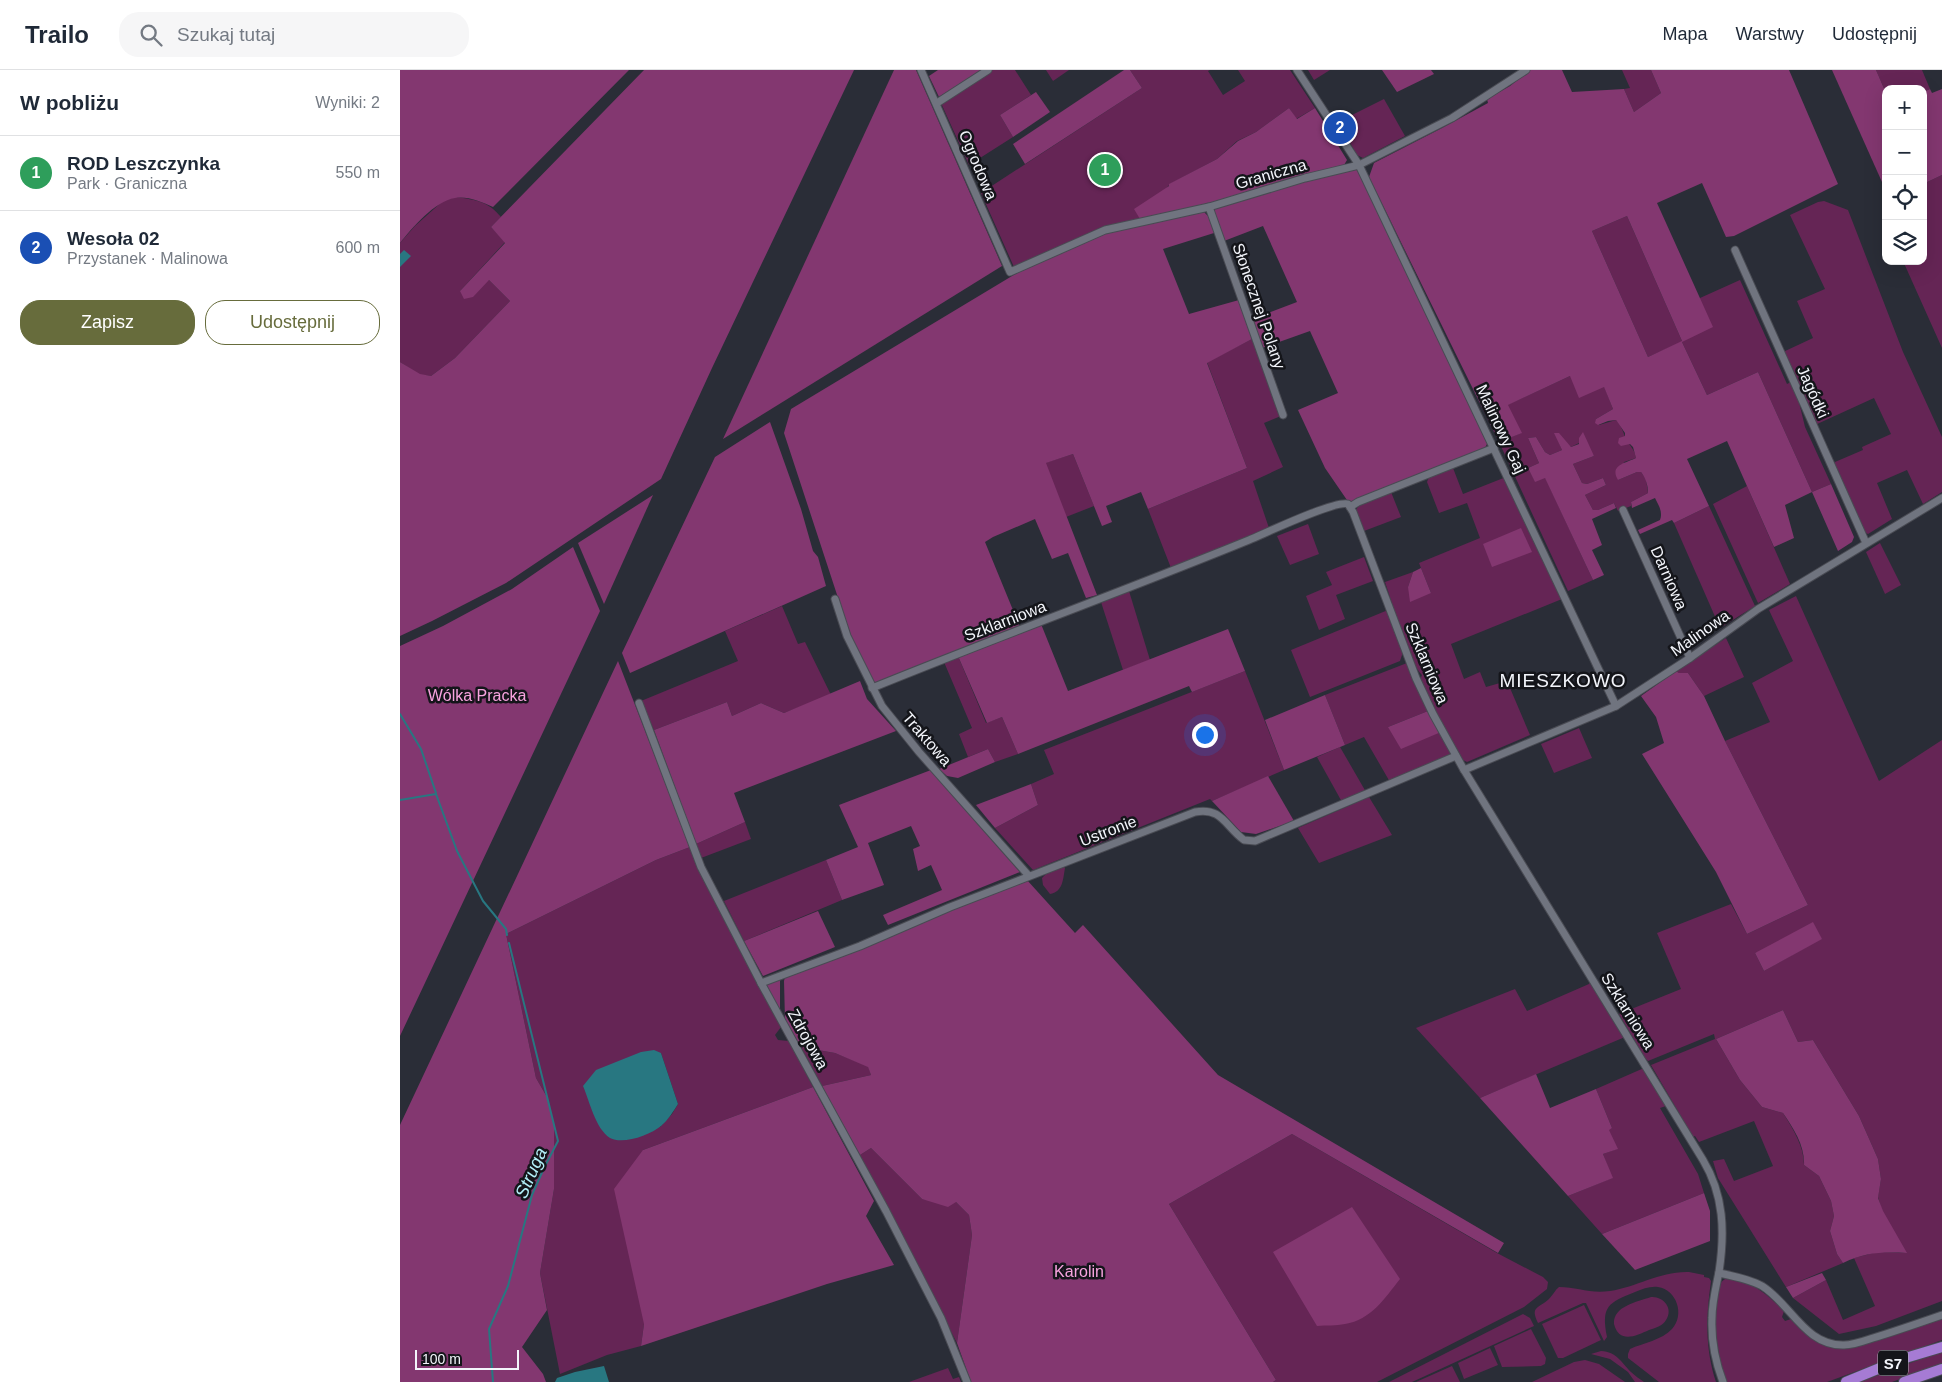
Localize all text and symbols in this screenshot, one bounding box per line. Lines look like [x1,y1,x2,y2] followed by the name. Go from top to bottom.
[119,12,469,57] search box
[25,21,89,48] text: Trailo
[137,21,165,49] icon: search
[177,24,275,45] text: Szukaj tutaj
[1663,24,1708,44] text: Mapa
[1736,24,1804,44] text: Warstwy
[1832,24,1917,44] text: Udostępnij
[1882,85,1927,265] map controls
[1882,85,1927,130] button: +
[20,91,119,114] text: W pobliżu
[315,94,380,111] text: Wyniki: 2
[1324,109,1356,147] pin: 2
[956,128,1000,202] street label: Ogrodowa
[1882,130,1927,175] button: −
[1089,151,1121,189] pin: 1
[67,153,220,174] text: ROD Leszczynka
[1234,156,1308,192] street label: Graniczna
[32,164,40,181] text: 1
[336,164,380,181] text: 550 m
[67,175,187,192] text: Park · Graniczna
[1882,175,1927,220] button: locate
[1882,220,1927,265] button: layers
[67,228,160,249] text: Wesoła 02
[32,239,40,256] text: 2
[336,239,380,256] text: 600 m
[1230,241,1288,371] street label: Słonecznej Polany
[67,250,228,267] text: Przystanek · Malinowa
[20,300,195,345] button: Zapisz
[205,300,380,345] button: Udostępnij
[1794,363,1832,421] street label: Jagódki
[1473,382,1529,476] street label: Malinowy Gaj
[1647,544,1691,612] street label: Darniowa
[962,598,1048,644] street label: Szklarniowa
[1667,607,1733,659] street label: Malinowa
[1402,620,1452,706] street label: Szklarniowa
[1499,670,1627,691] district label: MIESZKOWO
[428,687,526,704] park label: Wólka Pracka
[899,709,955,769] street label: Traktowa
[1192,722,1218,748] your location
[1077,812,1139,850] street label: Ustronie
[1598,970,1658,1052] street label: Szklarniowa
[785,1006,831,1072] street label: Zdrojowa
[511,1145,551,1201] water label: Struga
[1054,1263,1104,1280] park label: Karolin
[415,1347,519,1370] scale bar
[1878,1350,1908,1376] road number: S7
[422,1351,461,1367] text: 100 m

